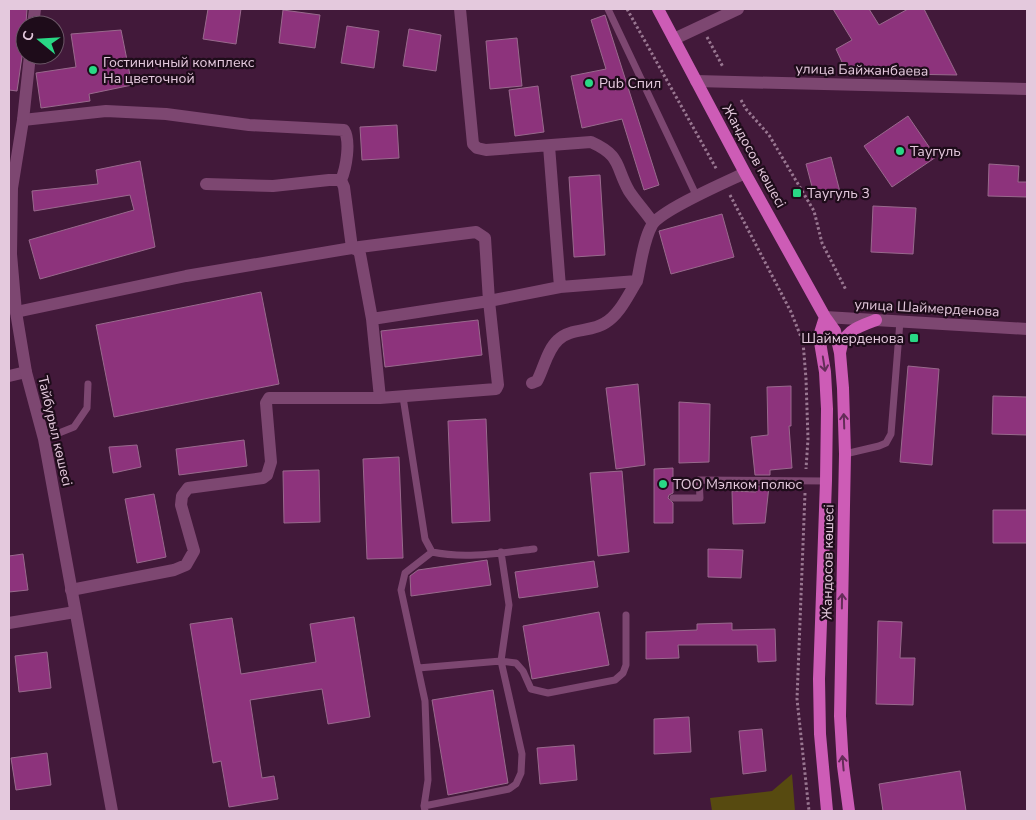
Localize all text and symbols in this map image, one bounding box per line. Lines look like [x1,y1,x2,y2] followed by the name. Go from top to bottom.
[15,15,65,65] north arrow
[18,28,39,44] text: С
[103,53,255,88] place label: Гостиничный комплекс На цветочной
[796,59,928,81] street label: улица Байжанбаева
[87,64,99,76] marker: Гостиничный комплекс На цветочной
[599,74,661,93] place label: Pub Спил
[583,77,595,89] marker: Pub Спил
[718,101,790,211] street label: Жандосов көшесі
[910,142,961,161] place label: Таугуль
[894,145,906,157] marker: Таугуль
[807,184,870,203] place label: Таугуль 3
[791,187,803,199] marker: Таугуль 3
[854,295,1000,321] street label: улица Шаймерденова
[801,329,904,348] place label: Шаймерденова
[908,332,920,344] marker: Шаймерденова
[819,356,829,372] one-way arrow
[33,374,77,488] street label: Тайбурыл көшесі
[839,413,849,429] one-way arrow
[673,475,803,494] place label: ТОО Мэлком полюс
[657,478,669,490] marker: ТОО Мэлком полюс
[817,504,839,620] street label: Жандосов көшесі
[837,593,847,609] one-way arrow
[838,755,848,771] one-way arrow

